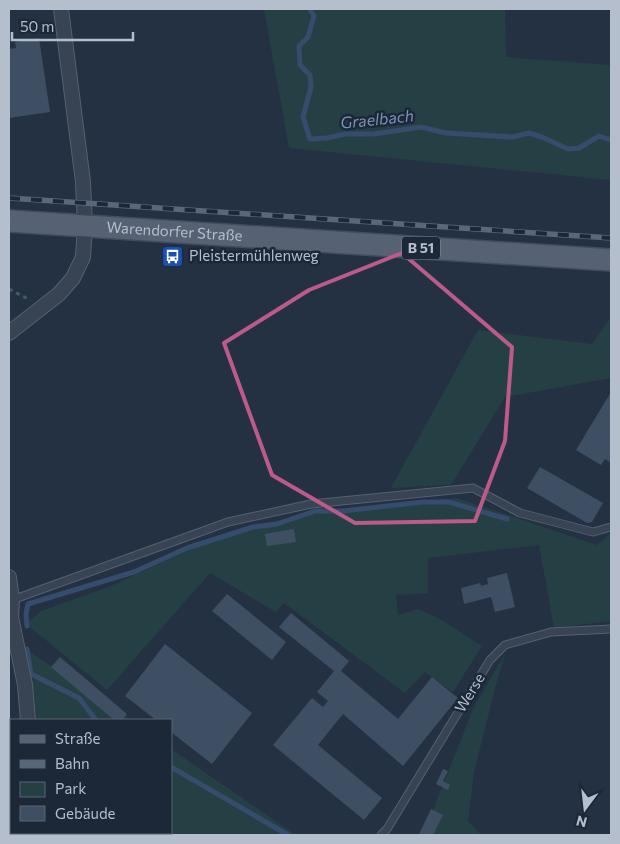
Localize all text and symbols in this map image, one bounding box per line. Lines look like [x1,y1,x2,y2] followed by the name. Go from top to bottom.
[12,10,134,42] scale bar
[20,17,54,35] text: 50 m
[339,105,415,132] water label: Graelbach
[106,217,243,244] street label: Warendorfer Straße
[402,237,440,260] road number: B 51
[161,244,185,268] bus stop icon: Pleistermühlenweg
[189,246,319,264] place label: Pleistermühlenweg
[450,670,488,715] street label: Werse
[10,719,172,834] legend
[55,729,101,747] text: Straße
[55,754,90,772] text: Bahn
[55,779,86,797] text: Park
[560,784,610,834] north arrow
[55,804,116,822] text: Gebäude
[574,812,589,832] text: N

